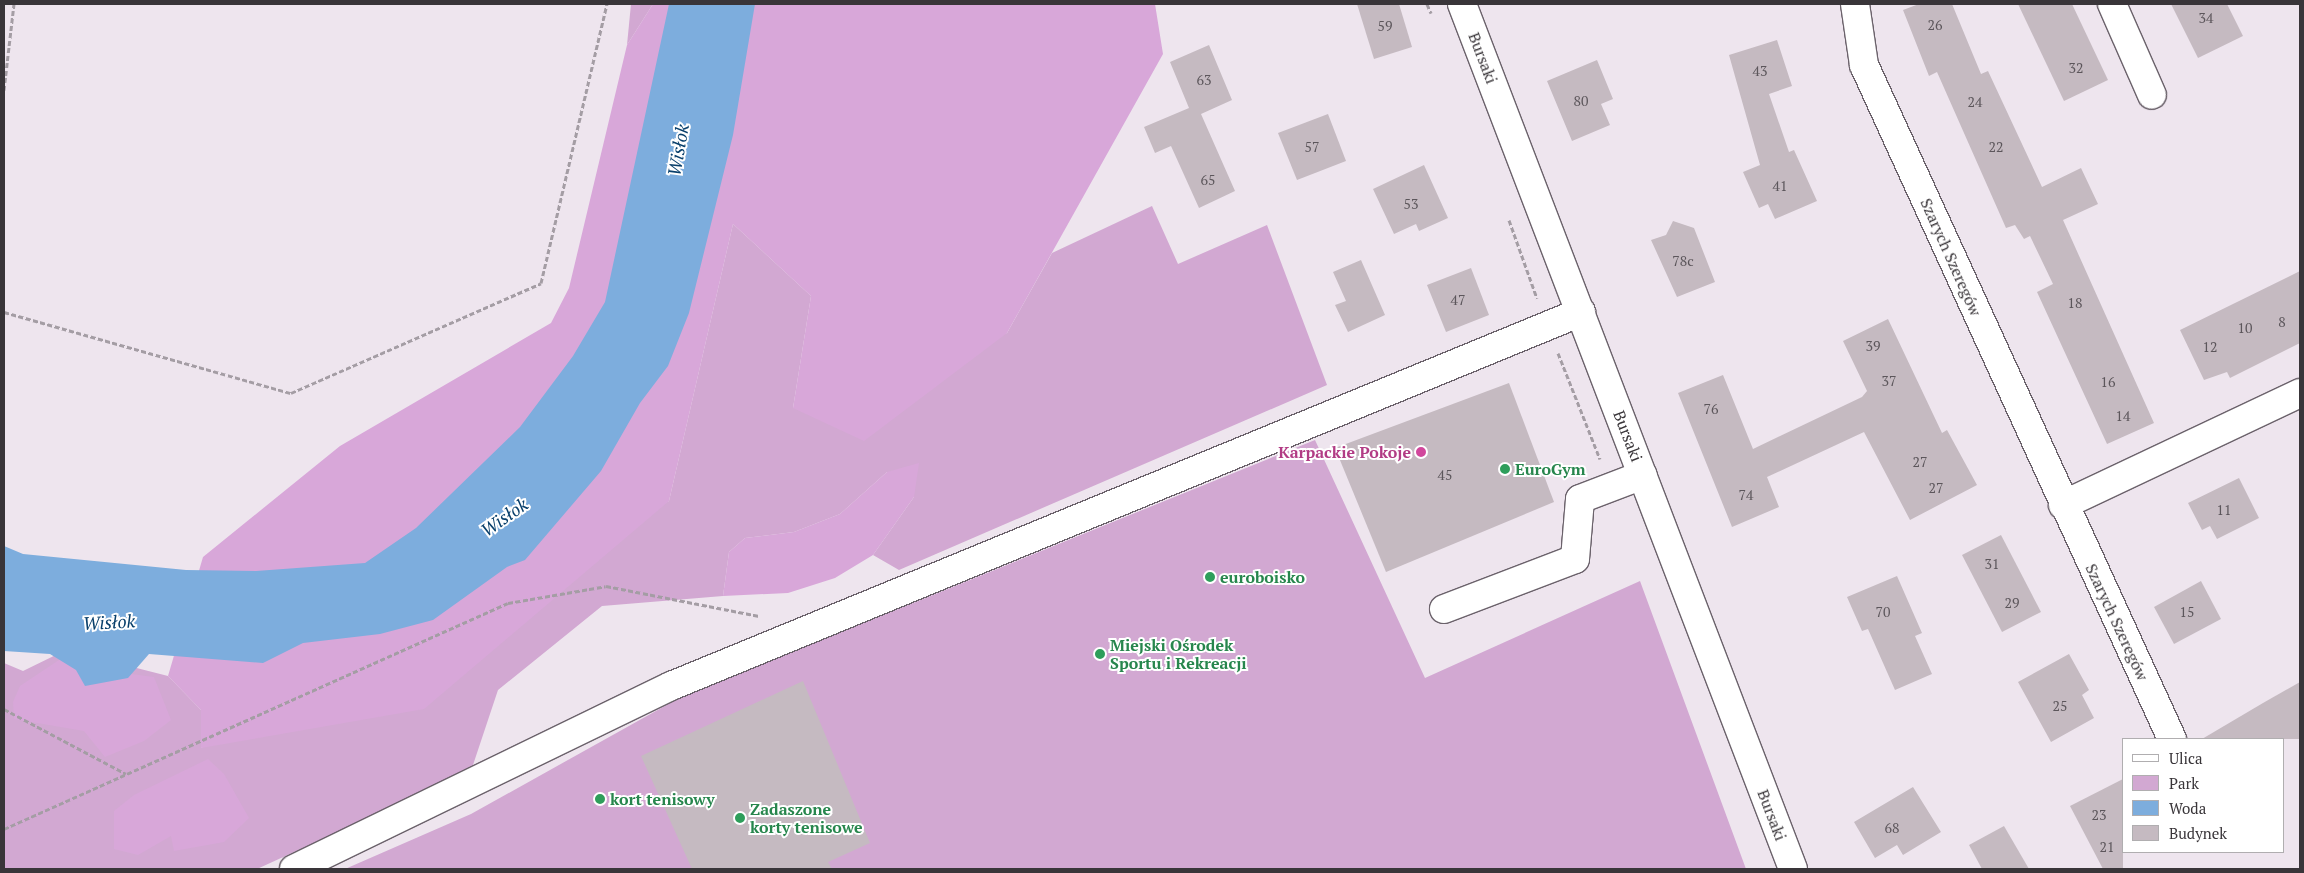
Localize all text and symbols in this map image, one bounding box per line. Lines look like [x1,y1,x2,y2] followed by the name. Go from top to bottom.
[2199,10,2213,26] house number: 34
[1928,17,1942,33] house number: 26
[1378,18,1392,34] house number: 59
[1464,30,1502,86] street label: Bursaki
[2069,60,2083,76] house number: 32
[1753,63,1767,79] house number: 43
[1197,72,1211,88] house number: 63
[1574,93,1588,109] house number: 80
[1968,94,1982,110] house number: 24
[663,122,693,178] water label: Wisłok
[1305,139,1319,155] house number: 57
[1989,139,2003,155] house number: 22
[1201,172,1215,188] house number: 65
[1773,178,1787,194] house number: 41
[1916,195,1986,319] street label: Szarych Szeregów
[1404,196,1418,212] house number: 53
[1672,253,1694,269] house number: 78c
[1451,292,1465,308] house number: 47
[2068,295,2082,311] house number: 18
[2278,314,2286,330] house number: 8
[2238,320,2252,336] house number: 10
[1866,338,1880,354] house number: 39
[2203,339,2217,355] house number: 12
[1882,373,1896,389] house number: 37
[2101,374,2115,390] house number: 16
[1704,401,1718,417] house number: 76
[1609,408,1647,464] street label: Bursaki
[2116,408,2130,424] house number: 14
[1278,442,1411,462] place label: Karpackie Pokoje
[1415,446,1427,458] marker: Karpackie Pokoje
[1913,454,1927,470] house number: 27
[1515,459,1586,479] place label: EuroGym
[1499,463,1511,475] marker: EuroGym
[1438,467,1452,483] house number: 45
[1929,480,1943,496] house number: 27
[1739,487,1753,503] house number: 74
[476,493,532,541] water label: Wisłok
[2217,502,2231,518] house number: 11
[1985,556,1999,572] house number: 31
[2082,561,2152,683] street label: Szarych Szeregów
[1220,567,1305,587] place label: euroboisko
[1204,571,1216,583] marker: euroboisko
[2005,595,2019,611] house number: 29
[1876,604,1890,620] house number: 70
[2180,604,2194,620] house number: 15
[82,610,136,634] water label: Wisłok
[1110,635,1247,673] place label: Miejski Ośrodek Sportu i Rekreacji
[1094,648,1106,660] marker: Miejski Ośrodek Sportu i Rekreacji
[2053,698,2067,714] house number: 25
[2122,738,2284,853] legend
[2169,748,2203,768] text: Ulica
[2169,773,2199,793] text: Park
[1753,787,1791,843] street label: Bursaki
[610,789,715,809] place label: kort tenisowy
[594,793,606,805] marker: kort tenisowy
[2169,798,2206,818] text: Woda
[750,799,863,837] place label: Zadaszone korty tenisowe
[2092,807,2106,823] house number: 23
[734,812,746,824] marker: Zadaszone korty tenisowe
[1885,820,1899,836] house number: 68
[2169,823,2227,843] text: Budynek
[2100,839,2114,855] house number: 21

